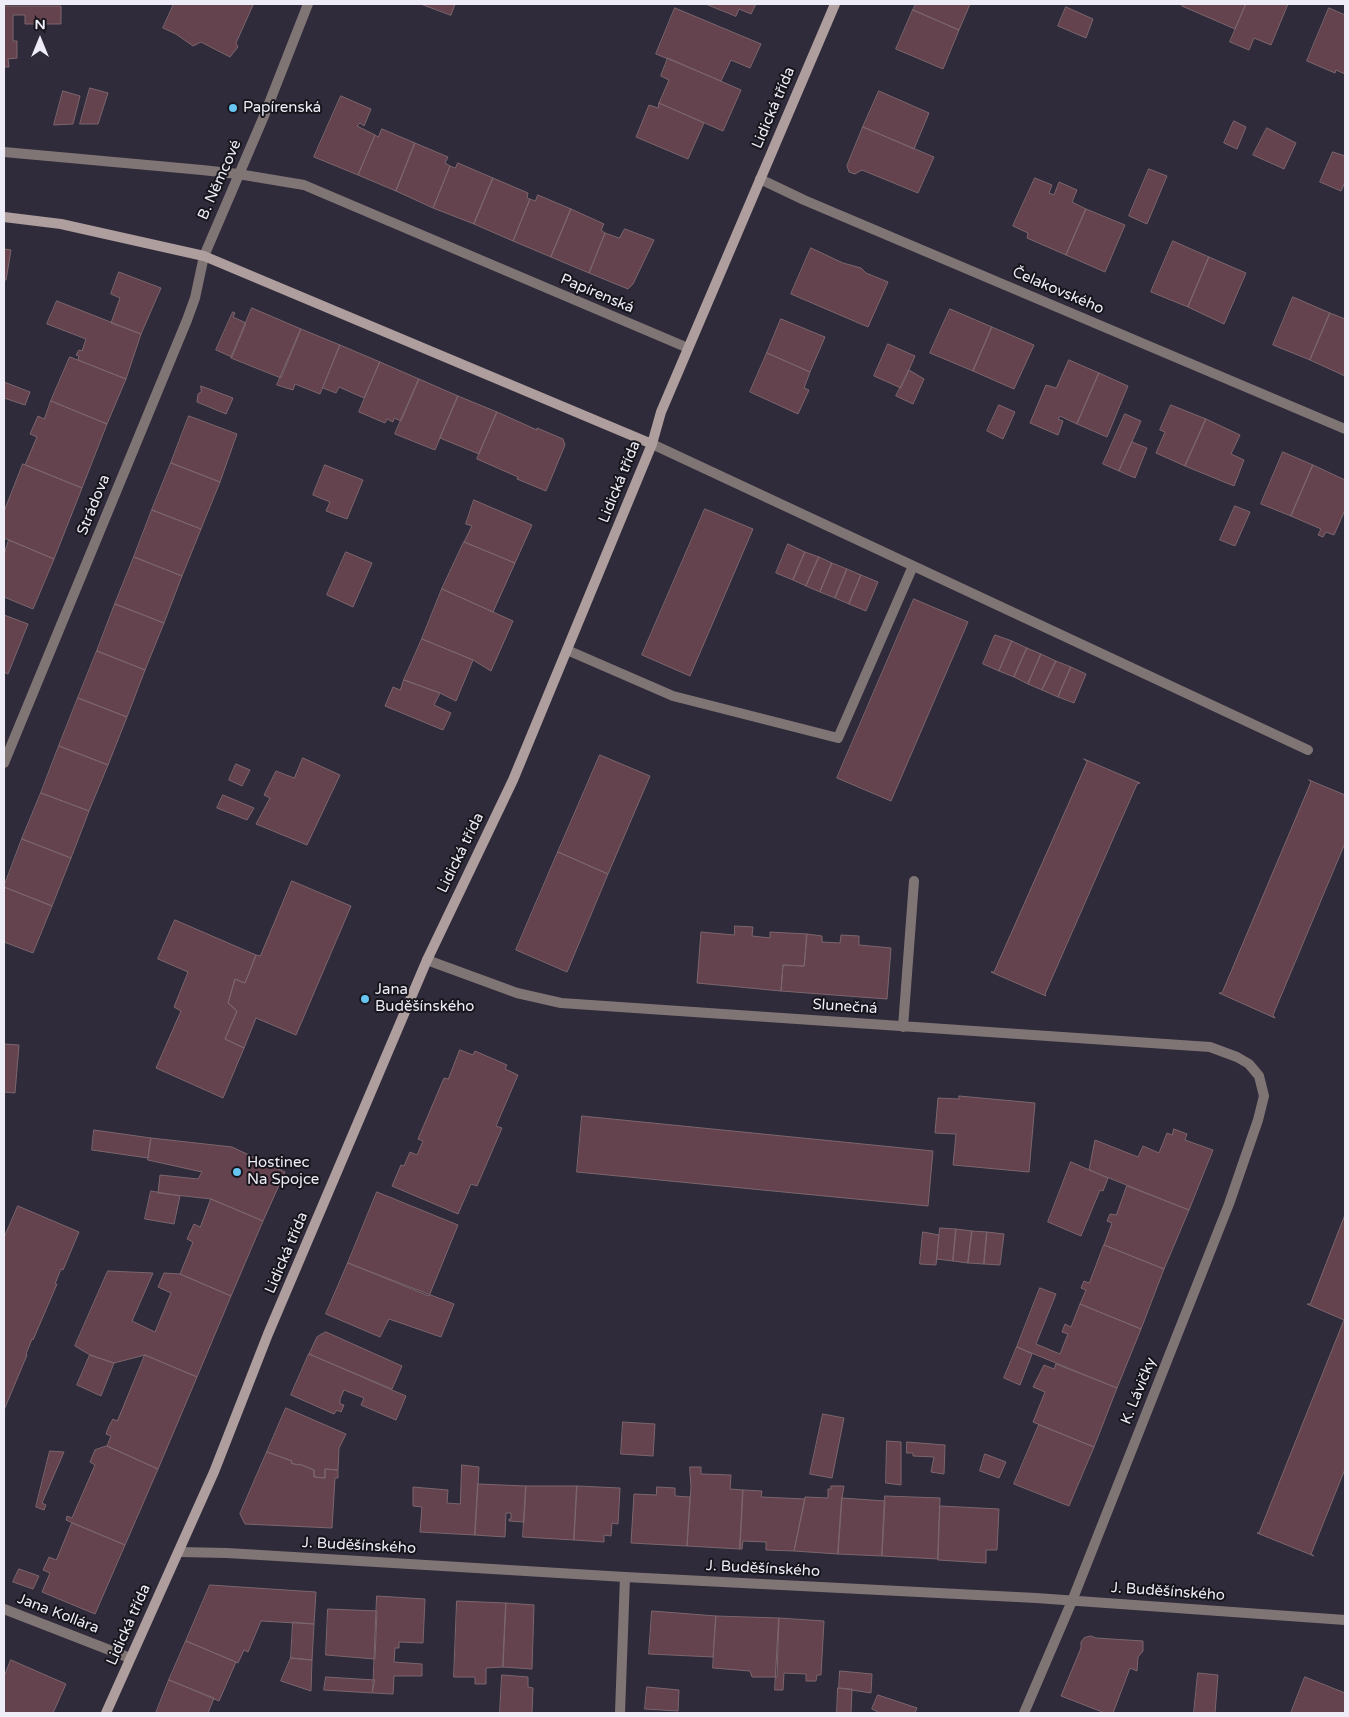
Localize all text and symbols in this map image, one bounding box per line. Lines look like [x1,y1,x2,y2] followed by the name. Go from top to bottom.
[15,15,65,65] north arrow
[34,16,46,33] text: N
[749,64,799,152] street label: Lidická třída
[243,99,321,117] place label: Papírenská
[227,102,239,114] marker: Papírenská
[194,137,246,223] street label: B. Němcové
[1009,264,1107,318] street label: Čelakovského
[558,270,636,318] street label: Papírenská
[595,438,645,526] street label: Lidická třída
[74,472,114,538] street label: Strádova
[434,810,488,896] street label: Lidická třída
[375,981,474,1016] place label: Jana Buděšínského
[359,993,371,1005] marker: Jana Buděšínského
[812,996,878,1018] street label: Slunečná
[247,1154,319,1189] place label: Hostinec Na Spojce
[231,1166,243,1178] marker: Hostinec Na Spojce
[262,1209,312,1297] street label: Lidická třída
[1117,1355,1161,1427] street label: K. Lávičky
[301,1534,417,1558] street label: J. Buděšínského
[705,1557,821,1581] street label: J. Buděšínského
[1110,1579,1226,1605] street label: J. Buděšínského
[103,1582,155,1668] street label: Lidická třída
[15,1590,101,1638] street label: Jana Kollára

